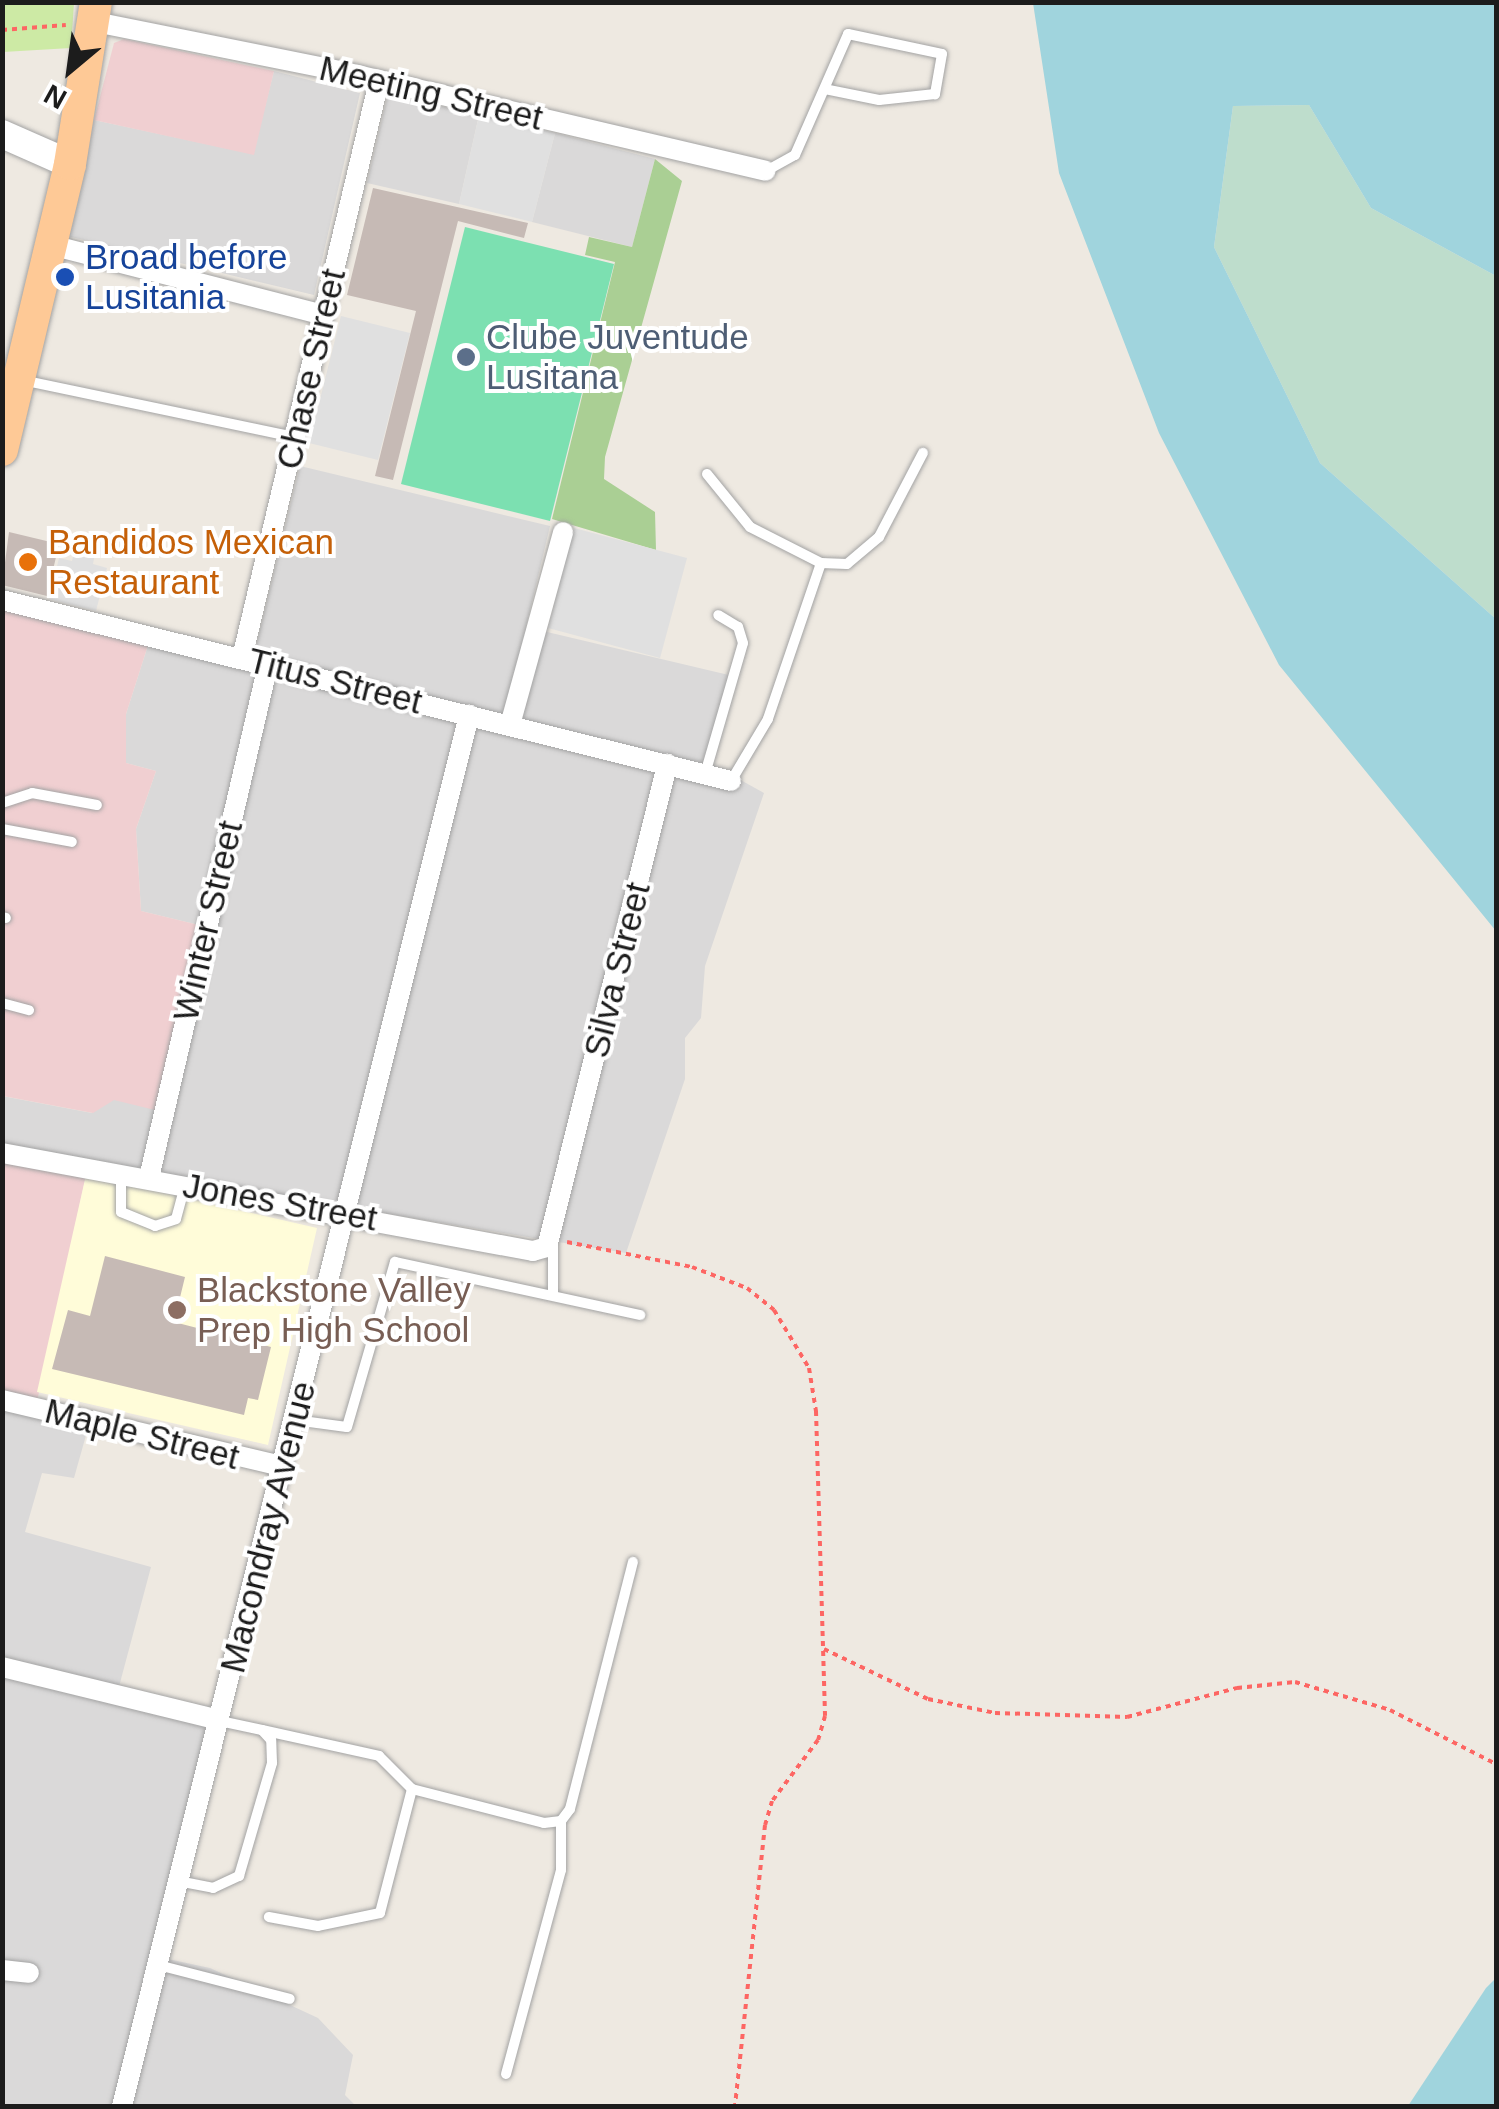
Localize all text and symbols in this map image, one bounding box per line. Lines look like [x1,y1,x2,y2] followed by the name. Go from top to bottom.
[20,20,120,120] north arrow
[315,47,547,139] street label: Meeting Street
[39,78,72,115] text: N
[85,236,287,318] place label: Broad before Lusitania
[268,265,354,473] street label: Chase Street
[54,266,76,288] marker: Broad before Lusitania
[486,316,749,398] place label: Clube Juventude Lusitana
[455,346,477,368] marker: Clube Juventude Lusitana
[48,521,334,603] place label: Bandidos Mexican Restaurant
[17,551,39,573] marker: Bandidos Mexican Restaurant
[244,639,426,723] street label: Titus Street
[165,817,251,1025] street label: Winter Street
[575,878,659,1062] street label: Silva Street
[180,1164,380,1240] street label: Jones Street
[197,1269,471,1351] place label: Blackstone Valley Prep High School
[166,1299,188,1321] marker: Blackstone Valley Prep High School
[211,1376,325,1678] street label: Macondray Avenue
[41,1390,243,1478] street label: Maple Street

